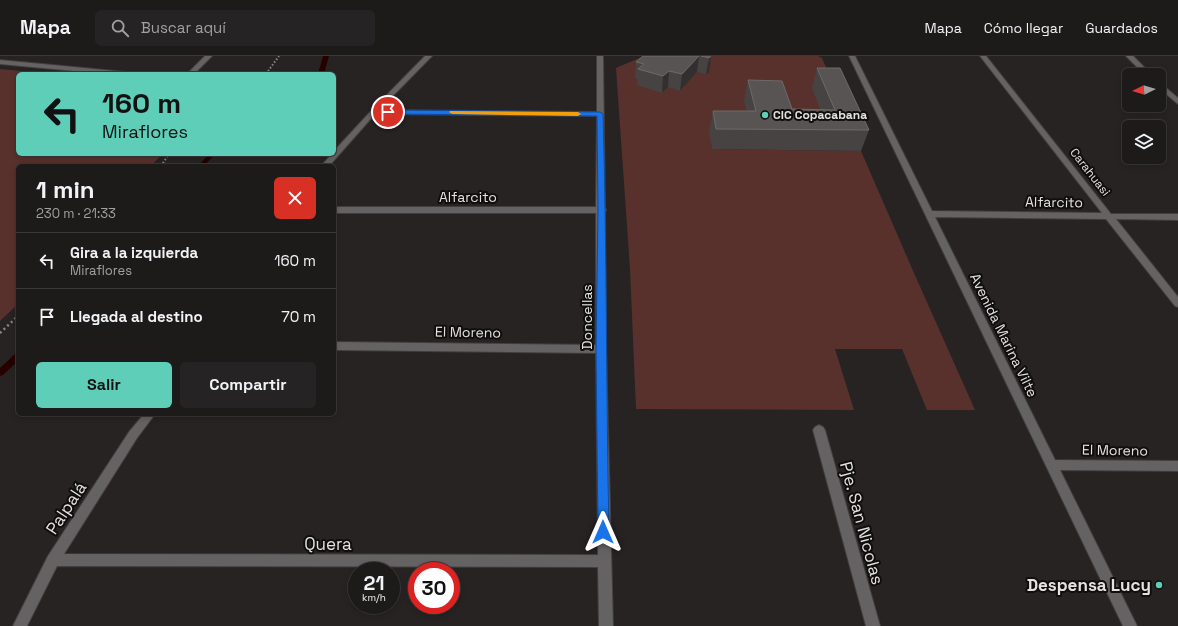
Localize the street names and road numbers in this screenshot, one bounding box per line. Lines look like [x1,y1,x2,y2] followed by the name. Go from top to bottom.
[1066,145,1114,199] street label: Carahuasi
[439,188,497,206] street label: Alfarcito
[1025,192,1083,212] street label: Alfarcito
[966,270,1042,400] street label: Avenida Marina Vilte
[578,284,596,350] street label: Doncellas
[435,322,501,342] street label: El Moreno
[1082,440,1148,460] street label: El Moreno
[835,459,889,587] street label: Pje. San Nicolas
[41,477,91,539] street label: Palpalá
[304,533,352,555] street label: Quera

